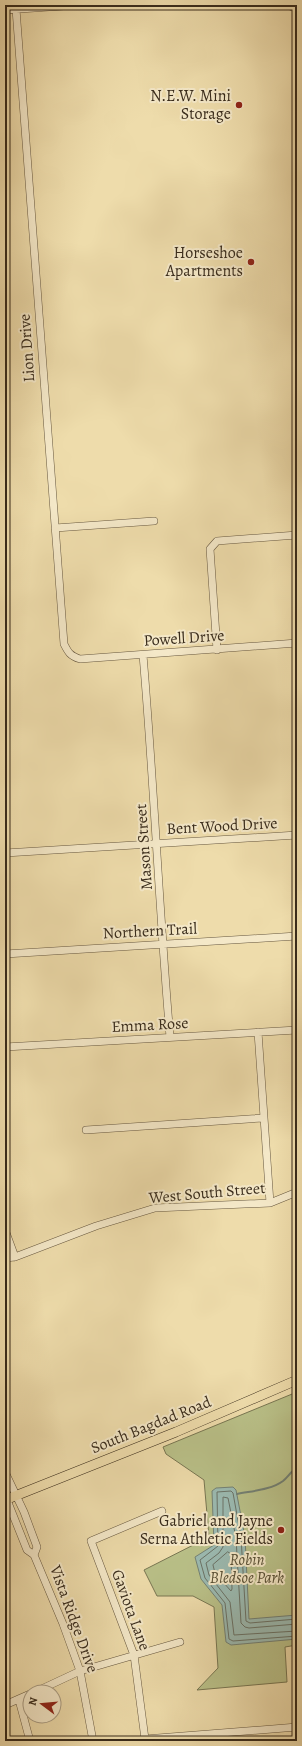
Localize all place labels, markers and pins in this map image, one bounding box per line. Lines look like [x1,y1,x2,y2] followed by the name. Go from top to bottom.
[150,85,231,125] place label: N.E.W. Mini Storage
[234,100,244,110] marker: N.E.W. Mini Storage
[165,242,243,282] place label: Horseshoe Apartments
[246,257,256,267] marker: Horseshoe Apartments
[140,1510,273,1550] place label: Gabriel and Jayne Serna Athletic Fields
[276,1525,286,1535] marker: Gabriel and Jayne Serna Athletic Fields

